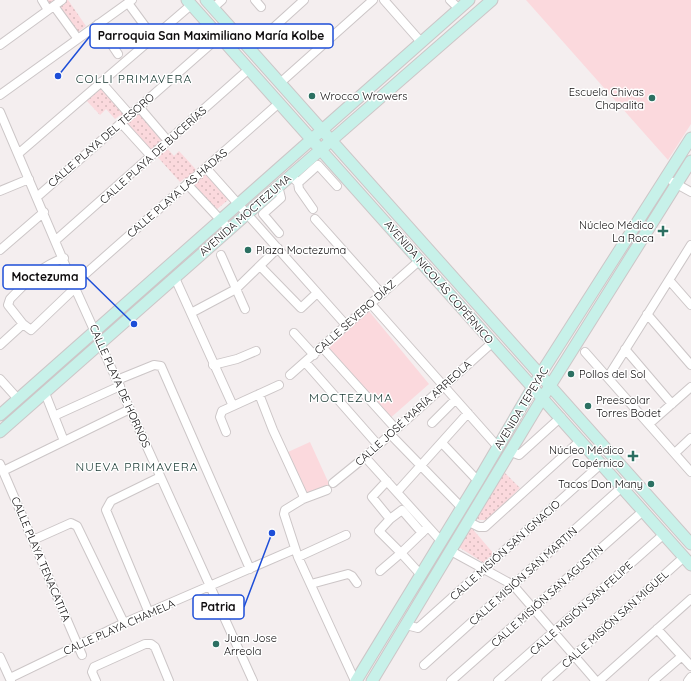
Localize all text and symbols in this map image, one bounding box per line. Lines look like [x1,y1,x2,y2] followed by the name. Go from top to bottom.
[90,24,333,48] callout: Parroquia San Maximiliano María Kolbe
[98,28,324,43] text: Parroquia San Maximiliano María Kolbe
[76,71,192,86] district label: COLLI PRIMAVERA
[569,85,644,112] place label: Escuela Chivas Chapalita
[320,89,407,103] place label: Wrocco Wrowers
[45,90,157,190] street label: CALLE PLAYA DEL TESORO
[307,91,317,101] marker: Wrocco Wrowers
[647,93,657,103] marker: Escuela Chivas Chapalita
[97,103,209,207] street label: CALLE PLAYA DE BUCERÍAS
[124,146,230,240] street label: CALLE PLAYA LAS HADAS
[196,171,294,259] street label: AVENIDA MOCTEZUMA
[382,217,496,347] street label: AVENIDA NICOLÁS COPÉRNICO
[579,218,654,245] place label: Núcleo Médico La Roca
[657,225,669,237] marker: Núcleo Médico La Roca
[256,243,346,257] place label: Plaza Moctezuma
[243,245,253,255] marker: Plaza Moctezuma
[3,265,86,289] callout: Moctezuma
[12,269,78,284] text: Moctezuma
[311,277,399,357] street label: CALLE SEVERO DÍAZ
[86,322,154,450] street label: CALLE PLAYA DE HORNOS
[352,357,474,469] street label: CALLE JOSÉ MARÍA ARREOLA
[491,364,551,452] street label: AVENIDA TEPEYAC
[579,367,646,381] place label: Pollos del Sol
[566,369,576,379] marker: Pollos del Sol
[309,390,393,405] district label: MOCTEZUMA
[596,393,661,420] place label: Preescolar Torres Bodet
[583,401,593,411] marker: Preescolar Torres Bodet
[549,443,624,470] place label: Núcleo Médico Copérnico
[627,450,639,462] marker: Núcleo Médico Copérnico
[75,459,199,474] district label: NUEVA PRIMAVERA
[558,477,643,491] place label: Tacos Don Many
[646,479,656,489] marker: Tacos Don Many
[8,494,74,624] street label: CALLE PLAYA TENACATITA
[447,497,563,603] street label: CALLE MISIÓN SAN IGNACIO
[466,524,580,628] street label: CALLE MISIÓN SAN MARTIN
[488,542,606,650] street label: CALLE MISIÓN SAN AGUSTÍN
[527,558,635,658] street label: CALLE MISIÓN SAN FELIPE
[559,567,672,671] street label: CALLE MISIÓN SAN MIGUEL
[193,595,244,619] callout: Patria
[61,596,177,658] street label: CALLE PLAYA CHAMELA
[200,599,236,614] text: Patria
[224,631,277,658] place label: Juan Jose Arreola
[211,639,221,649] marker: Juan Jose Arreola

